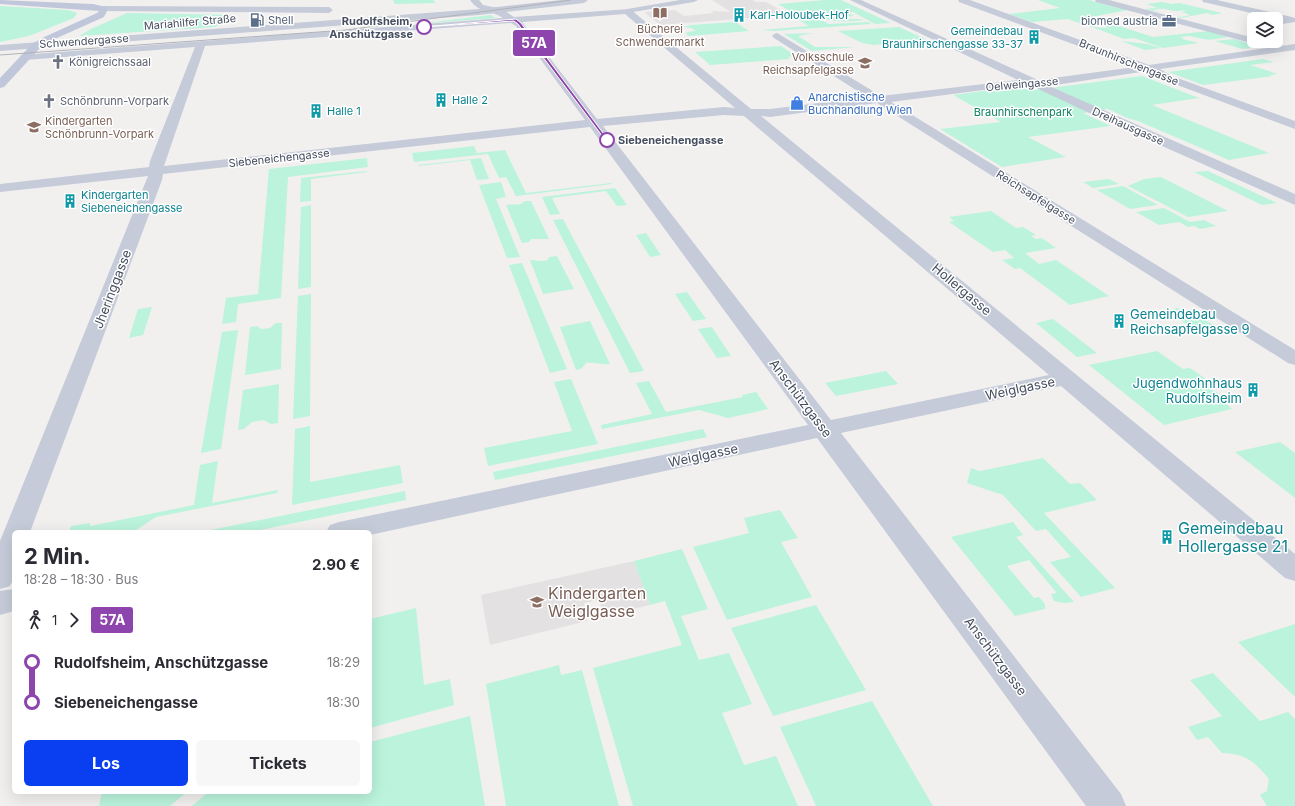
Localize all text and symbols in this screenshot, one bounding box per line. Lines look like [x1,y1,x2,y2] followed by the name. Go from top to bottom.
[652,5,668,21] library icon: Bücherei Schwendermarkt
[731,7,747,23] building icon: Karl-Holoubek-Hof
[750,8,849,22] place label: Karl-Holoubek-Hof
[143,11,237,33] street label: Mariahilfer Straße
[249,12,265,28] fuel station icon: Shell
[1247,12,1283,48] map controls
[1247,12,1283,48] button: layers
[268,13,293,27] place label: Shell
[1161,13,1177,29] office icon: biomed austria
[329,14,413,41] place label: Rudolfsheim, Anschützgasse
[1081,14,1158,28] place label: biomed austria
[416,19,432,35] marker: Rudolfsheim, Anschützgasse
[616,22,705,49] place label: Bücherei Schwendermarkt
[882,24,1023,51] place label: Gemeindebau Braunhirschengasse 33-37
[1026,29,1042,45] building icon: Gemeindebau Braunhirschengasse 33-37
[511,30,557,56] line badge: 57A
[39,31,129,51] street label: Schwendergasse
[521,34,547,51] text: 57A
[1077,36,1181,88] street label: Braunhirschengasse
[763,50,854,77] place label: Volksschule Reichsapfelgasse
[50,54,66,70] church icon: Königreichssaal
[69,55,151,69] place label: Königreichssaal
[857,55,873,71] school or university icon: Volksschule Reichsapfelgasse
[985,74,1059,94] street label: Oelweingasse
[808,90,912,117] place label: Anarchistische Buchhandlung Wien
[433,92,449,108] building icon: Halle 2
[41,93,57,109] church icon: Schönbrunn-Vorpark
[452,93,488,107] place label: Halle 2
[60,94,169,108] place label: Schönbrunn-Vorpark
[789,95,805,111] shop icon: Anarchistische Buchhandlung Wien
[308,103,324,119] building icon: Halle 1
[327,104,361,118] place label: Halle 1
[1090,104,1166,148] street label: Dreihausgasse
[974,105,1072,119] park label: Braunhirschenpark
[45,114,154,141] place label: Kindergarten Schönbrunn-Vorpark
[26,119,42,135] school or university icon: Kindergarten Schönbrunn-Vorpark
[599,132,615,148] marker: Siebeneichengasse
[618,133,724,147] place label: Siebeneichengasse
[228,146,330,170] street label: Siebeneichengasse
[994,167,1078,227] street label: Reichsapfelgasse
[81,188,183,215] place label: Kindergarten Siebeneichengasse
[62,193,78,209] building icon: Kindergarten Siebeneichengasse
[90,247,134,331] street label: Jheringgasse
[929,260,995,318] street label: Hollergasse
[1130,306,1250,337] place label: Gemeindebau Reichsapfelgasse 9
[1111,313,1127,329] building icon: Gemeindebau Reichsapfelgasse 9
[766,356,836,440] street label: Anschützgasse
[984,373,1056,403] street label: Weiglgasse
[1133,375,1242,406] place label: Jugendwohnhaus Rudolfsheim
[1245,382,1261,398] building icon: Jugendwohnhaus Rudolfsheim
[667,440,739,470] street label: Weiglgasse
[1178,518,1288,556] place label: Gemeindebau Hollergasse 21
[1159,529,1175,545] building icon: Gemeindebau Hollergasse 21
[24,543,91,569] text: 2 Min.
[312,555,360,574] text: 2.90 €
[24,571,138,587] text: 18:28 – 18:30 · Bus
[548,583,646,621] place label: Kindergarten Weiglgasse
[529,594,545,610] school or university icon: Kindergarten Weiglgasse
[24,609,46,631] icon: walk
[63,609,85,631] icon: forward
[99,611,125,628] text: 57A
[52,612,57,628] text: 1
[961,614,1031,698] street label: Anschützgasse
[54,653,268,672] text: Rudolfsheim, Anschützgasse
[327,654,360,670] text: 18:29
[54,693,198,712] text: Siebeneichengasse
[327,694,360,710] text: 18:30
[24,740,188,786] button: Los
[196,740,360,786] button: Tickets

